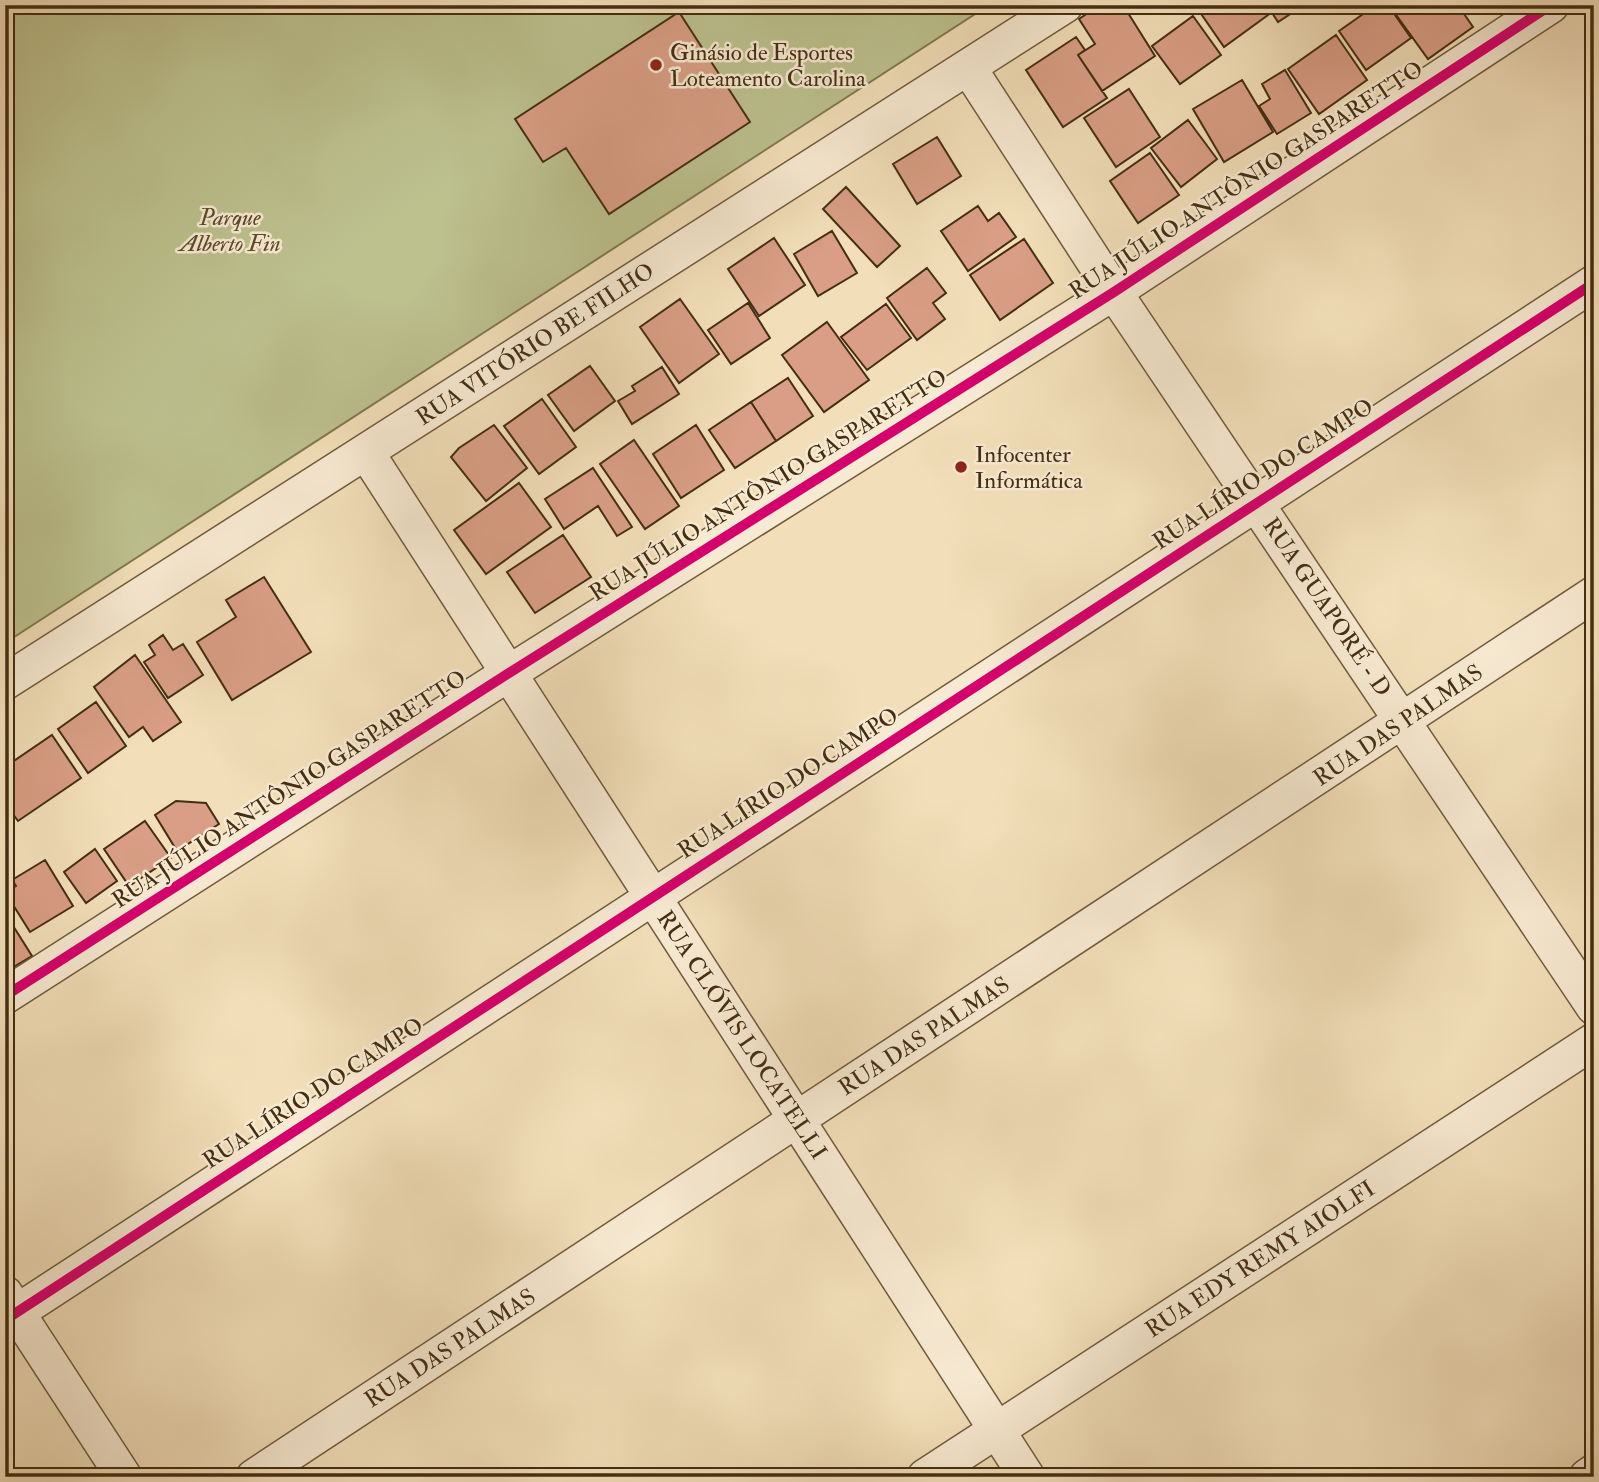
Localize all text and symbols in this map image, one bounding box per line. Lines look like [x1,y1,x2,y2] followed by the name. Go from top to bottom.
[670,38,866,93] place label: Ginásio de Esportes Loteamento Carolina
[1064,54,1428,306] street label: RUA JÚLIO ANTÔNIO GASPARETTO
[648,57,664,73] marker: Ginásio de Esportes Loteamento Carolina
[176,203,281,258] park label: Parque Alberto Fin
[410,256,660,432] street label: RUA VITÓRIO BE FILHO
[584,362,952,608] street label: RUA JÚLIO ANTÔNIO GASPARETTO
[1147,392,1379,556] street label: RUA LÍRIO DO CAMPO
[975,440,1083,495] place label: Infocenter Informática
[953,459,969,475] marker: Infocenter Informática
[1256,512,1398,702] street label: RUA GUAPORÉ - D
[1308,658,1488,792] street label: RUA DAS PALMAS
[107,663,471,915] street label: RUA JÚLIO ANTÔNIO GASPARETTO
[672,701,904,865] street label: RUA LÍRIO DO CAMPO
[651,905,833,1165] street label: RUA CLÓVIS LOCATELLI
[833,970,1015,1102] street label: RUA DAS PALMAS
[197,1011,429,1175] street label: RUA LÍRIO DO CAMPO
[1140,1174,1380,1344] street label: RUA EDY REMY AIOLFI
[359,1282,541,1414] street label: RUA DAS PALMAS

